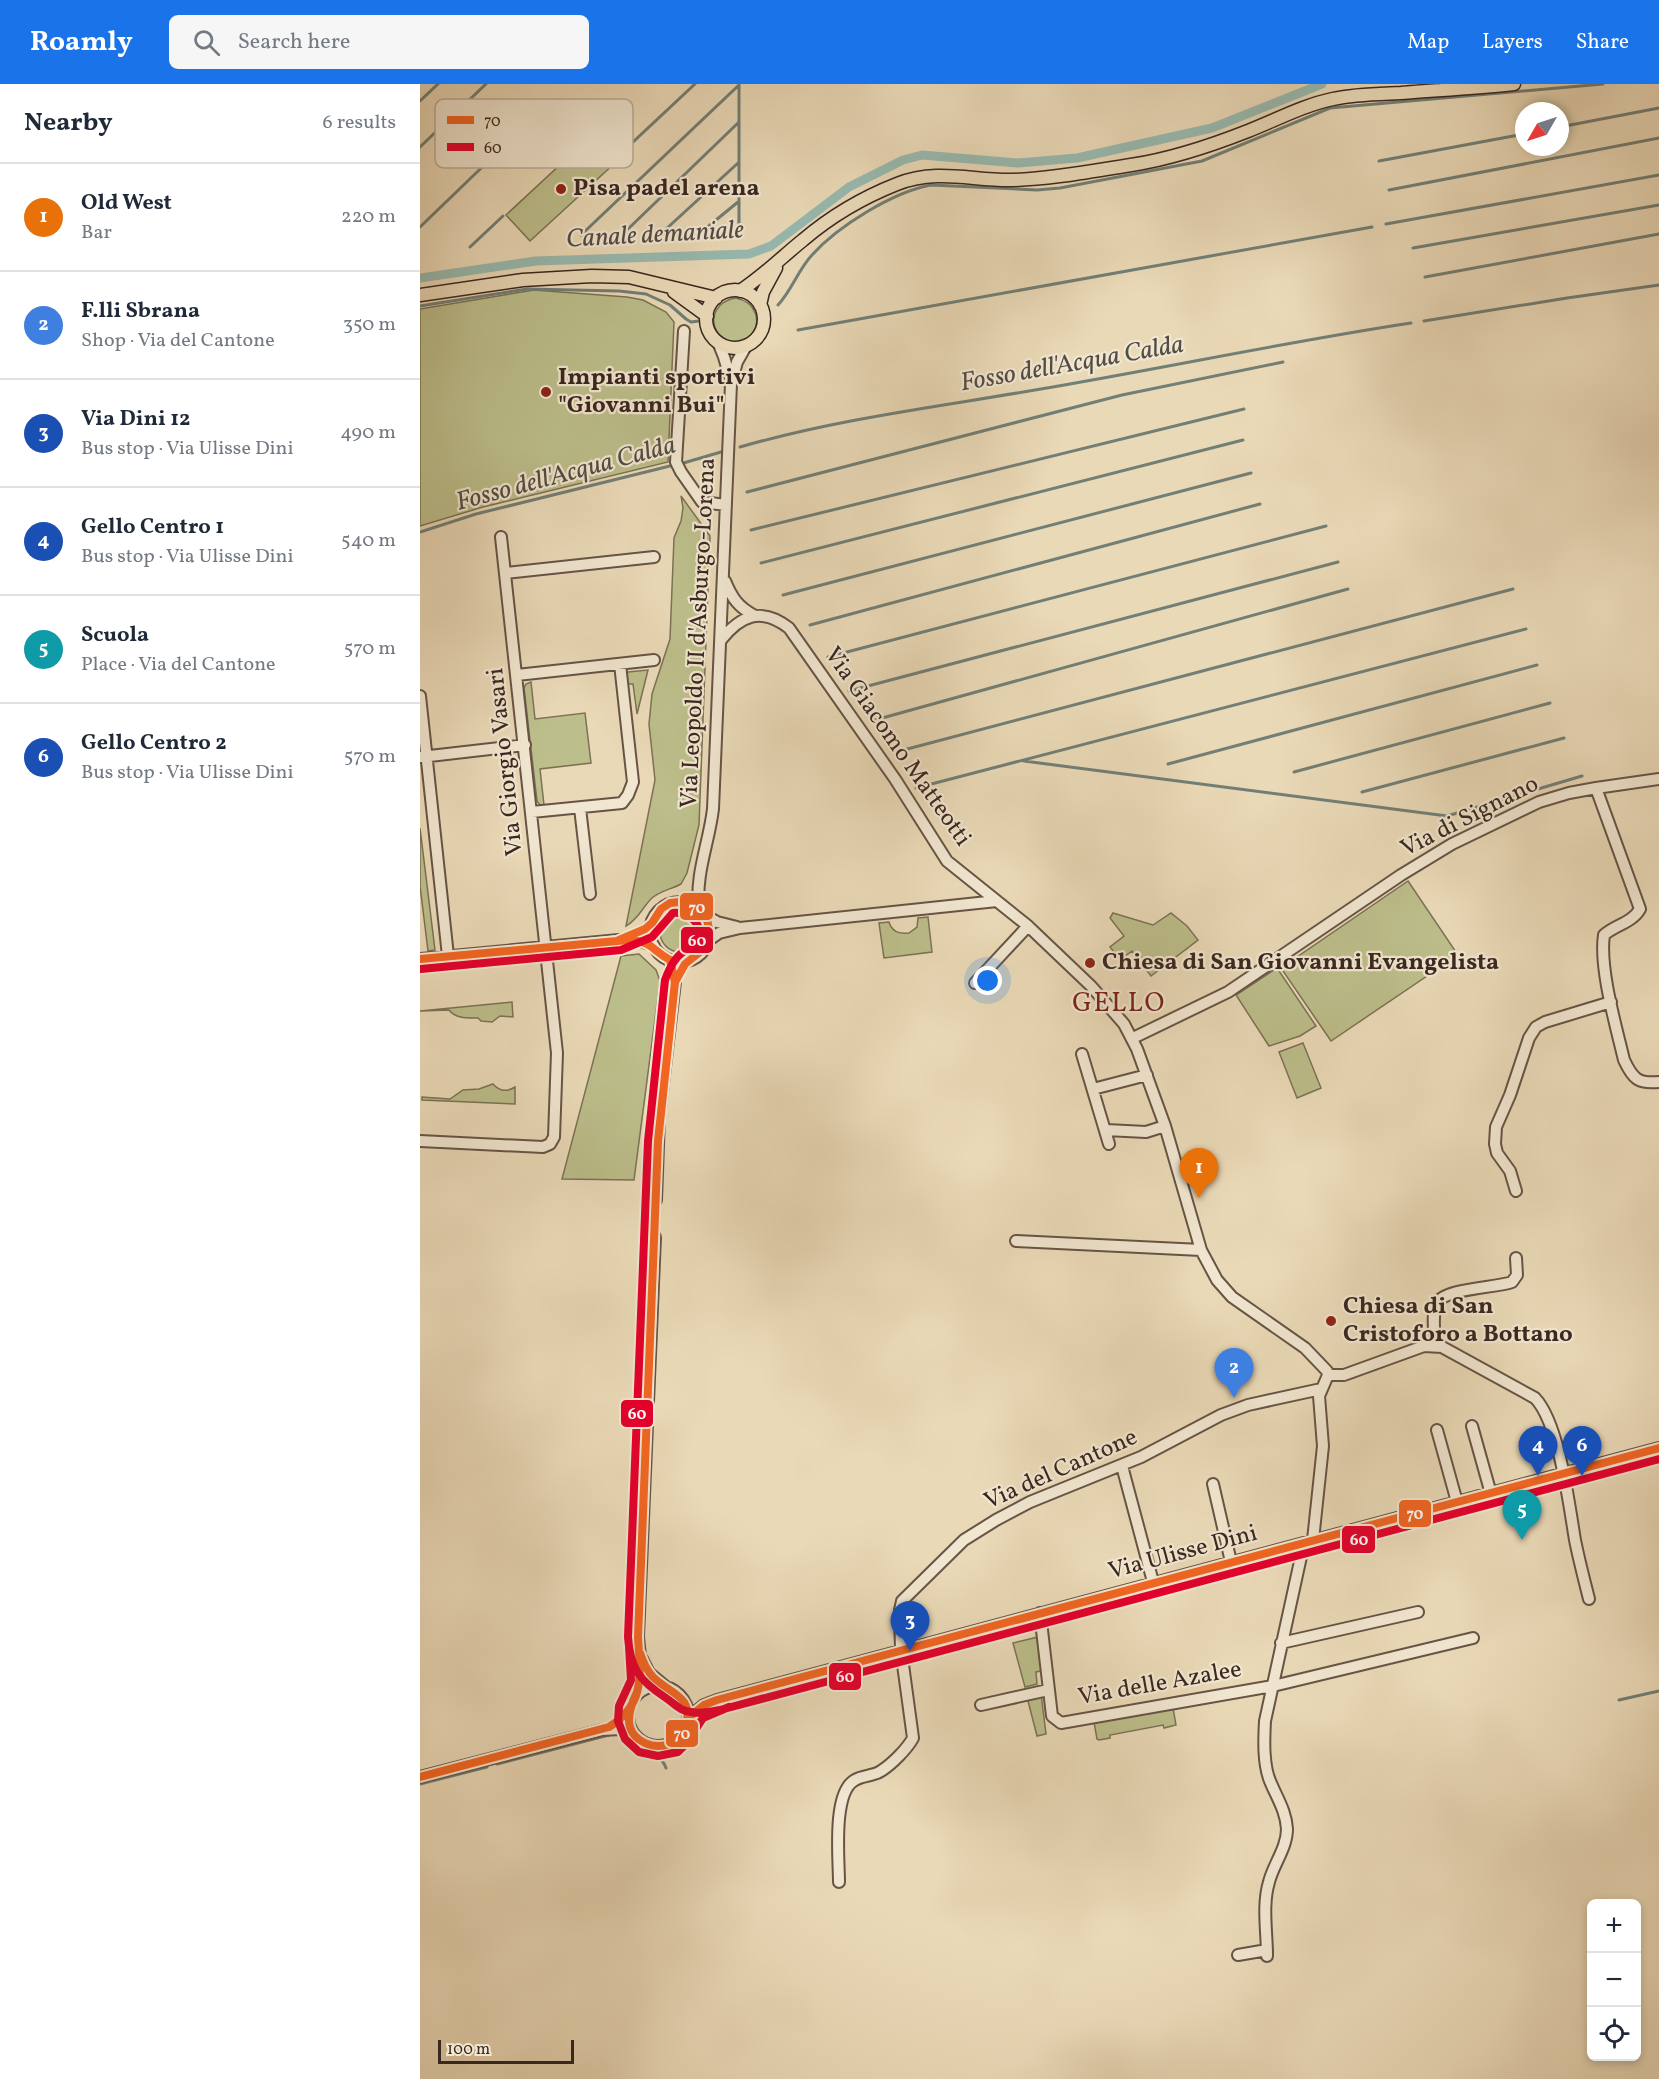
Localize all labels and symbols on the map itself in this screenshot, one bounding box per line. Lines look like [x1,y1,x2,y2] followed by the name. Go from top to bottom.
[435,99,633,168] legend
[1515,102,1569,156] north arrow
[484,111,501,133] text: 70
[484,138,502,160] text: 60
[573,172,760,206] place label: Pisa padel arena
[554,182,568,196] marker: Pisa padel arena
[565,212,745,258] water label: Canale demaniale
[957,327,1187,401] water label: Fosso dell'Acqua Calda
[558,361,755,423] place label: Impianti sportivi "Giovanni Bui"
[539,385,553,399] marker: Impianti sportivi "Giovanni Bui"
[452,427,680,521] water label: Fosso dell'Acqua Calda
[673,457,725,809] street label: Via Leopoldo II d'Asburgo-Lorena
[815,640,979,854] street label: Via Giacomo Matteotti
[479,666,533,858] street label: Via Giorgio Vasari
[1395,768,1545,866] street label: Via di Signano
[679,892,714,921] line badge: 70
[689,898,706,920] text: 70
[680,926,714,954] line badge: 60
[688,931,706,953] text: 60
[1102,946,1499,980] place label: Chiesa di San Giovanni Evangelista
[1083,956,1097,970] marker: Chiesa di San Giovanni Evangelista
[973,966,1002,995] your location
[1072,985,1166,1023] district label: GELLO
[1180,1148,1218,1198] pin: 1
[1343,1290,1573,1352] place label: Chiesa di San Cristoforo a Bottano
[1324,1314,1338,1328] marker: Chiesa di San Cristoforo a Bottano
[1214,1348,1254,1398] pin: 2
[620,1399,654,1428] line badge: 60
[628,1404,646,1426] text: 60
[979,1421,1143,1519] street label: Via del Cantone
[1518,1426,1558,1476] pin: 4
[1562,1426,1602,1476] pin: 6
[1502,1490,1542,1540] pin: 5
[1398,1499,1432,1528] line badge: 70
[1407,1504,1424,1526] text: 70
[1105,1517,1261,1589] street label: Via Ulisse Dini
[1341,1525,1376,1554] line badge: 60
[1350,1530,1368,1552] text: 60
[890,1602,930,1651] pin: 3
[1076,1653,1244,1715] street label: Via delle Azalee
[828,1662,862,1691] line badge: 60
[836,1667,854,1689] text: 60
[665,1719,699,1748] line badge: 70
[674,1724,691,1746] text: 70
[438,2037,574,2064] scale bar

